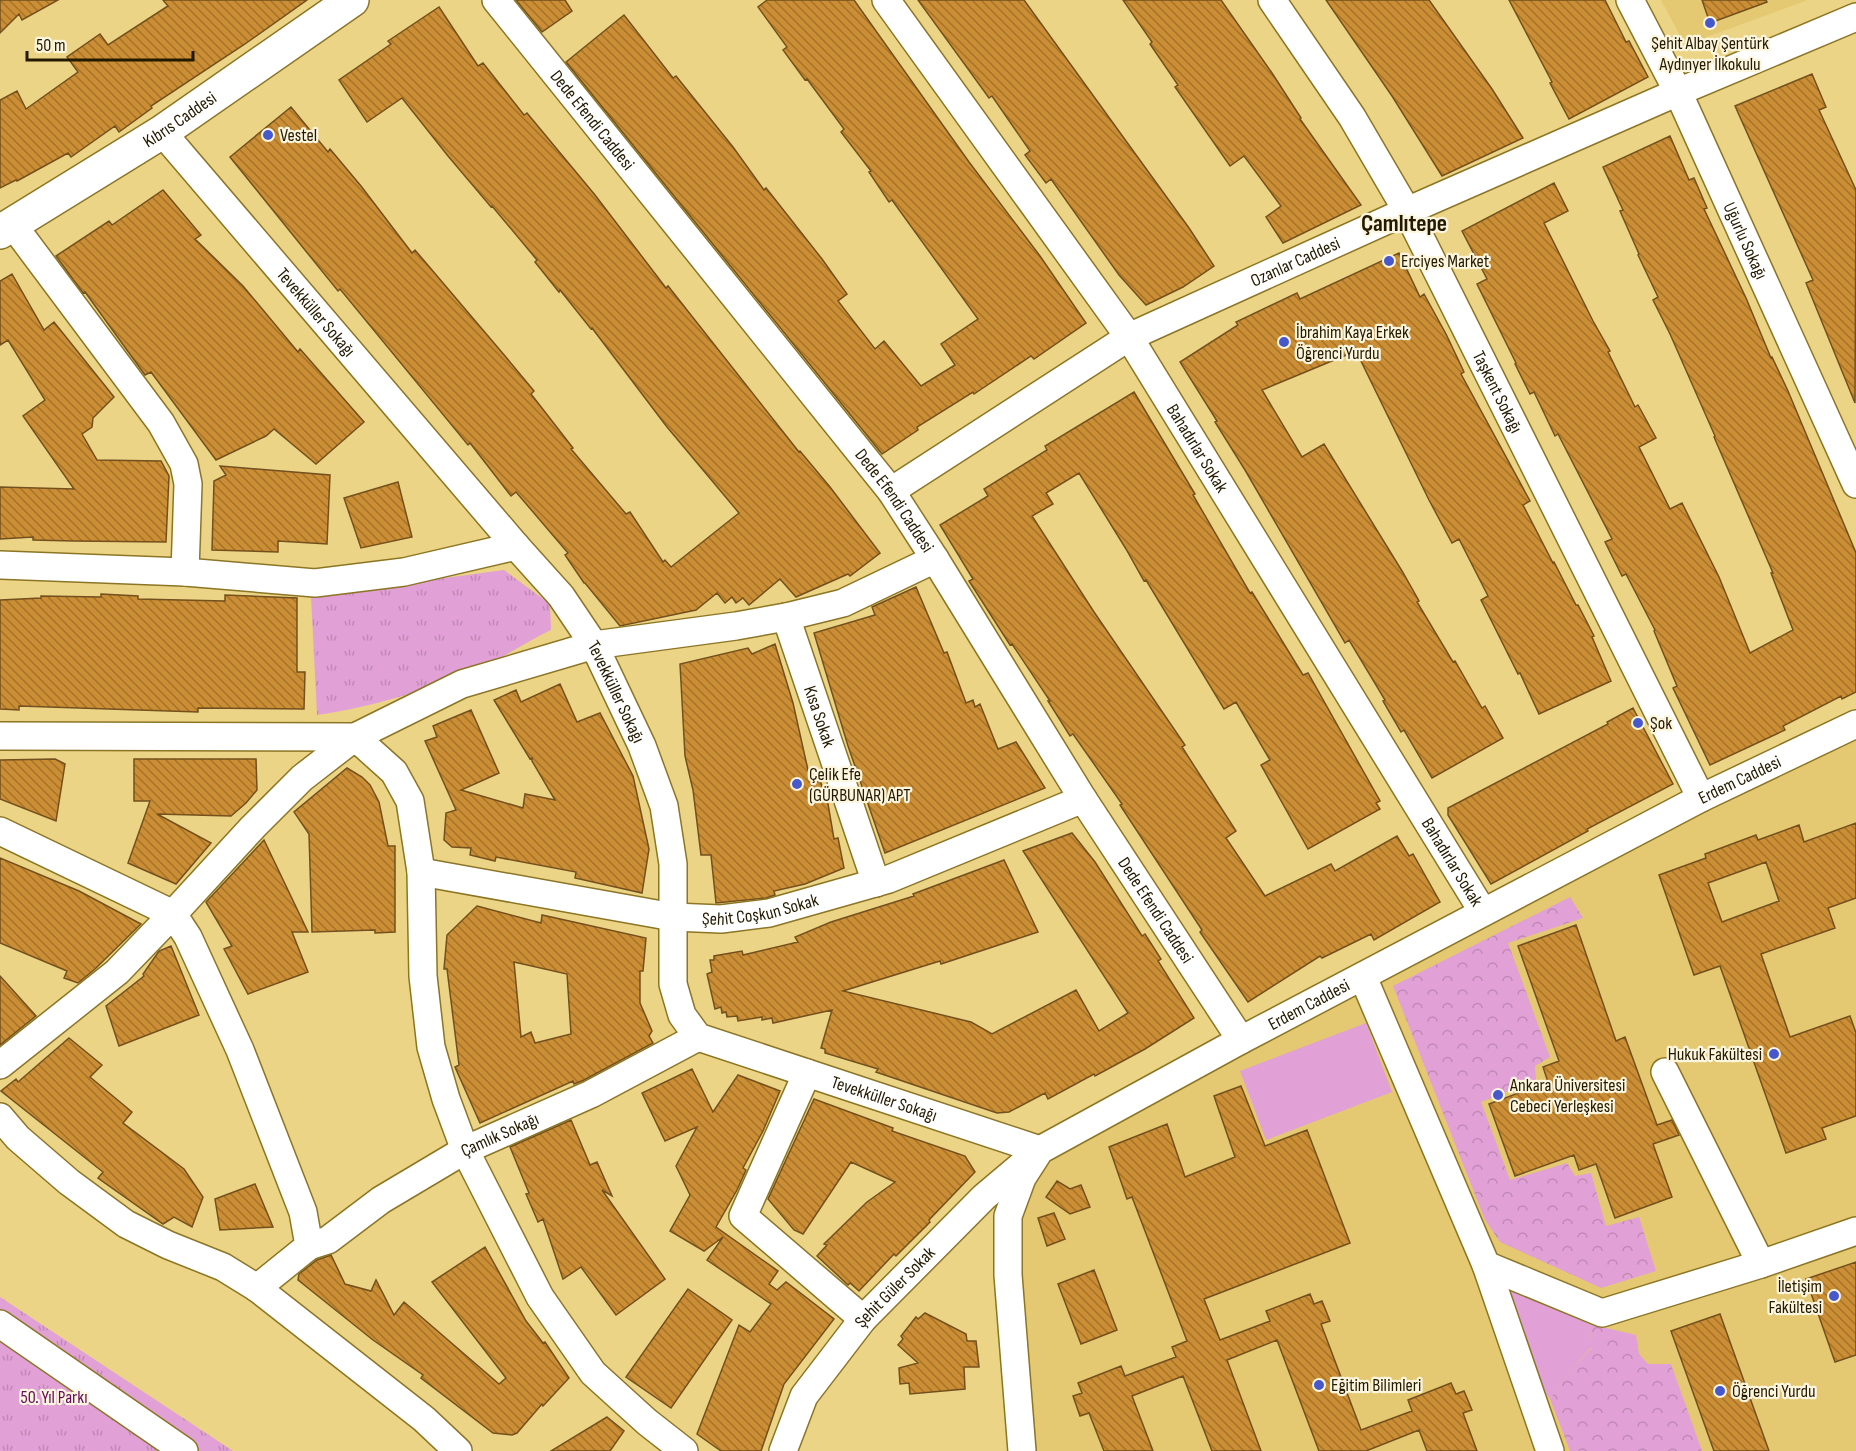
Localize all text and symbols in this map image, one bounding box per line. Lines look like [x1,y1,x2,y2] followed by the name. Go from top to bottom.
[1703,16,1717,30] marker: Şehit Albay Şentürk Aydınyer İlkokulu
[27,24,194,62] scale bar
[1651,33,1769,75] place label: Şehit Albay Şentürk Aydınyer İlkokulu
[36,35,66,56] text: 50 m
[546,66,639,174] street label: Dede Efendi Caddesi
[139,87,220,152] street label: Kıbrıs Caddesi
[280,125,317,146] place label: Vestel
[261,128,275,142] marker: Vestel
[1719,199,1772,282] street label: Uğurlu Sokağı
[1361,209,1447,238] district label: Çamlıtepe
[1247,232,1343,291] street label: Ozanlar Caddesi
[1401,251,1490,272] place label: Erciyes Market
[1382,254,1396,268] marker: Erciyes Market
[272,263,360,361] street label: Tevekküller Sokağı
[1296,322,1409,364] place label: İbrahim Kaya Erkek Öğrenci Yurdu
[1277,335,1291,349] marker: İbrahim Kaya Erkek Öğrenci Yurdu
[1468,347,1527,436] street label: Taşkent Sokağı
[1162,400,1233,496] street label: Bahadırlar Sokak
[851,444,938,556] street label: Dede Efendi Caddesi
[584,637,649,746] street label: Tevekküller Sokağı
[800,683,840,750] street label: Kısa Sokak
[1650,713,1672,734] place label: Şok
[1631,716,1645,730] marker: Şok
[1695,751,1784,808] street label: Erdem Caddesi
[809,764,911,806] place label: Çelik Efe (GÜRBUNAR) APT
[790,777,804,791] marker: Çelik Efe (GÜRBUNAR) APT
[1417,814,1487,910] street label: Bahadırlar Sokak
[1114,853,1198,967] street label: Dede Efendi Caddesi
[702,889,821,930] street label: Şehit Coşkun Sokak
[1264,974,1353,1034] street label: Erdem Caddesi
[1668,1044,1762,1065] place label: Hukuk Fakültesi
[1767,1047,1781,1061] marker: Hukuk Fakültesi
[829,1071,940,1126] street label: Tevekküller Sokağı
[1509,1075,1625,1117] place label: Ankara Üniversitesi Cebeci Yerleşkesi
[1491,1088,1505,1102] marker: Ankara Üniversitesi Cebeci Yerleşkesi
[457,1108,542,1161] street label: Çamlık Sokağı
[850,1242,939,1331] street label: Şehit Güler Sokak
[1768,1276,1822,1318] place label: İletişim Fakültesi
[1827,1289,1841,1303] marker: İletişim Fakültesi
[1331,1375,1421,1396] place label: Eğitim Bilimleri
[1312,1378,1326,1392] marker: Eğitim Bilimleri
[1732,1381,1816,1402] place label: Öğrenci Yurdu
[1713,1384,1727,1398] marker: Öğrenci Yurdu
[21,1387,87,1408] park label: 50. Yıl Parkı

